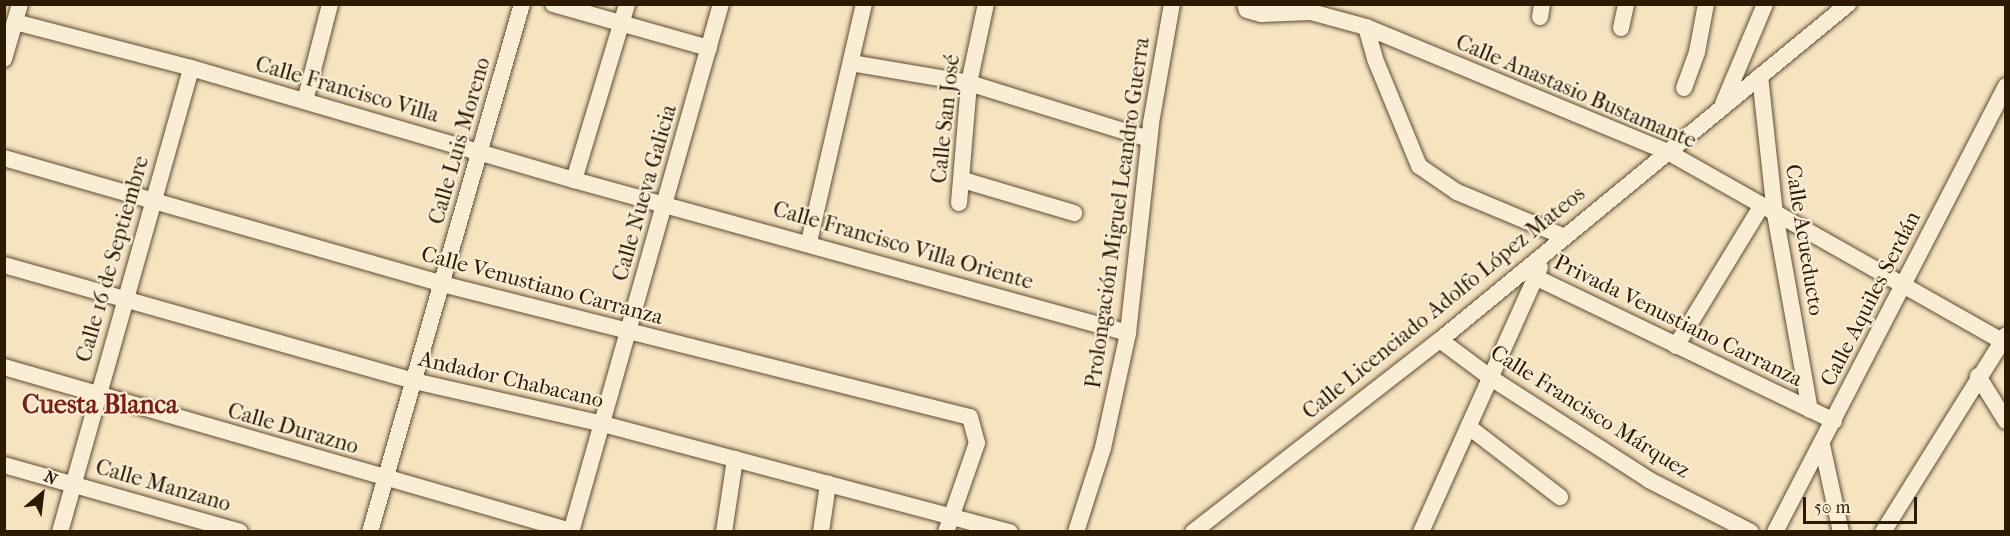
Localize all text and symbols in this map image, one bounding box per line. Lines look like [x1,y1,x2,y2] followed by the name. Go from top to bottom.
[1452,29,1700,155] street label: Calle Anastasio Bustamante
[1080,36,1156,390] street label: Prolongación Miguel Leandro Guerra
[252,51,442,129] street label: Calle Francisco Villa
[926,53,966,185] street label: Calle San José
[424,55,496,227] street label: Calle Luis Moreno
[607,102,683,284] street label: Calle Nueva Galicia
[71,153,155,365] street label: Calle 16 de Septiembre
[1779,162,1829,318] street label: Calle Acueducto
[1297,181,1591,425] street label: Calle Licenciado Adolfo López Mateos
[770,196,1036,296] street label: Calle Francisco Villa Oriente
[1815,207,1927,391] street label: Calle Aquiles Serdán
[418,241,666,331] street label: Calle Venustiano Carranza
[1549,249,1807,393] street label: Privada Venustiano Carranza
[1485,340,1695,484] street label: Calle Francisco Márquez
[416,346,606,414] street label: Andador Chabacano
[22,389,178,421] district label: Cuesta Blanca
[225,398,361,460] street label: Calle Durazno
[92,454,234,518] street label: Calle Manzano
[12,464,72,524] north arrow
[41,466,60,489] text: N
[1806,485,1920,523] scale bar
[1814,497,1850,518] text: 50 m

